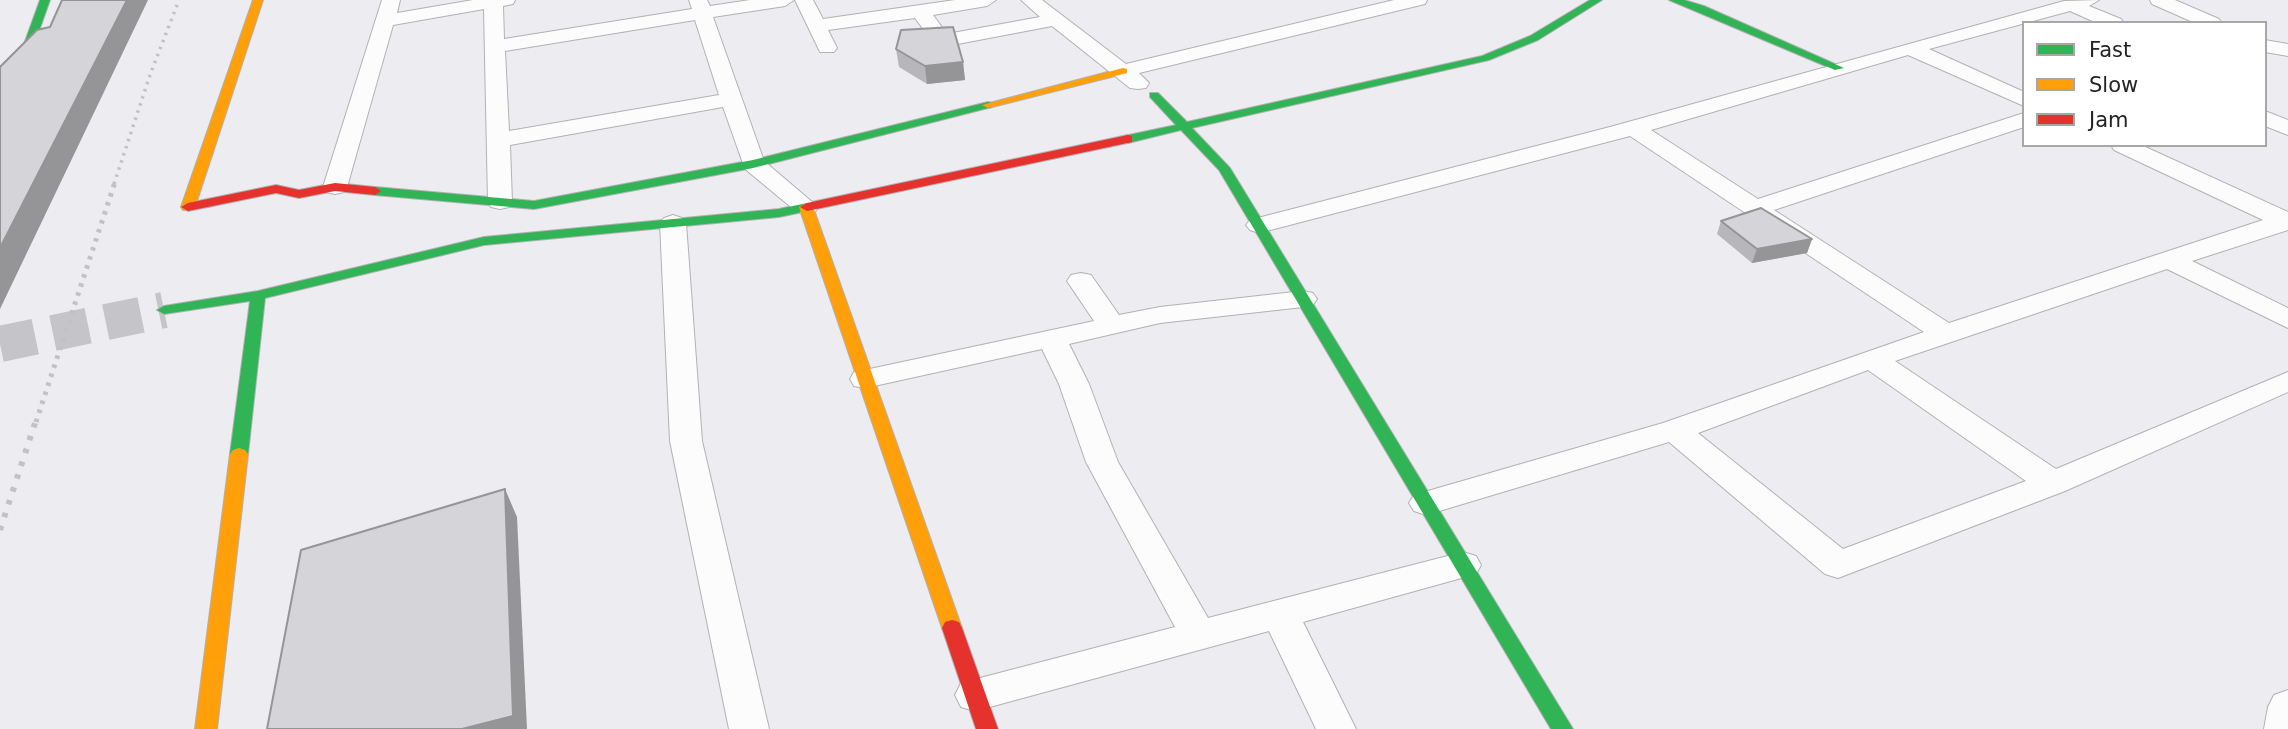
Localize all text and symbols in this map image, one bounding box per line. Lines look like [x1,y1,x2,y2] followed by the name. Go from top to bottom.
[2022,21,2267,147] legend
[2089,38,2131,62] text: Fast
[2089,73,2138,97] text: Slow
[2089,108,2129,132] text: Jam

